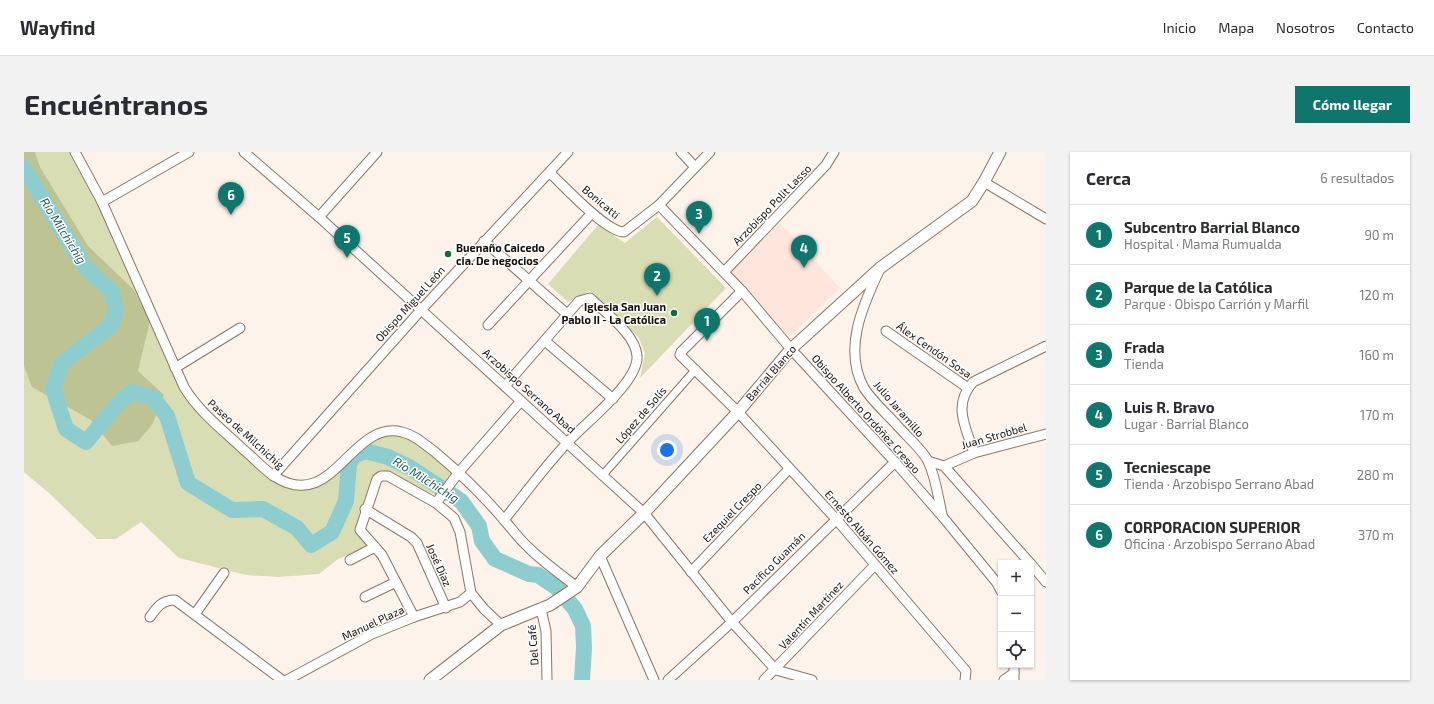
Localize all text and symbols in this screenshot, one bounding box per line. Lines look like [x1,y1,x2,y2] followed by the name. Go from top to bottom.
[20,16,95,39] text: Wayfind
[1163,19,1196,36] text: Inicio
[1218,19,1254,36] text: Mapa
[1276,19,1335,36] text: Nosotros
[1357,19,1414,36] text: Contacto
[1295,86,1410,123] button: Cómo llegar
[24,87,208,121] text: Encuéntranos
[730,162,814,248] street label: Arzobispo Polit Lasso
[1086,168,1131,188] text: Cerca
[1320,170,1394,186] text: 6 resultados
[218,182,244,215] pin: 6
[580,182,623,221] street label: Bonicatti
[38,195,90,266] water label: Río Milchichig
[686,201,712,234] pin: 3
[1124,218,1300,236] text: Subcentro Barrial Blanco
[334,225,360,258] pin: 5
[1096,227,1102,243] text: 1
[1364,227,1394,243] text: 90 m
[791,235,817,268] pin: 4
[1124,236,1282,252] text: Hospital · Mama Rumualda
[456,241,545,267] place label: Buenaño Caicedo cia. De negocios
[443,249,453,259] marker: Buenaño Caicedo cia. De negocios
[372,263,447,344] street label: Obispo Miguel León
[644,263,670,296] pin: 2
[1124,278,1273,296] text: Parque de la Católica
[1095,287,1103,303] text: 2
[1359,287,1394,303] text: 120 m
[1124,296,1309,312] text: Parque · Obispo Carrión y Marfil
[561,300,666,326] place label: Iglesia San Juan Pablo II - La Católica
[669,308,679,318] marker: Iglesia San Juan Pablo II - La Católica
[694,308,720,341] pin: 1
[894,319,974,380] street label: Álex Cendón Sosa
[1124,338,1165,356] text: Frada
[743,342,798,403] street label: Barrial Blanco
[480,346,578,436] street label: Arzobispo Serrano Abad
[1095,347,1103,363] text: 3
[1359,347,1394,363] text: 160 m
[809,352,923,476] street label: Obispo Alberto Ordóñez Crespo
[1124,356,1164,372] text: Tienda
[872,378,927,439] street label: Julio Jaramillo
[612,383,669,446] street label: López de Solís
[206,396,287,471] street label: Paseo de Milchichig
[1124,398,1215,416] text: Luis R. Bravo
[1095,407,1103,423] text: 4
[1360,407,1394,423] text: 170 m
[1124,416,1249,432] text: Lugar · Barrial Blanco
[960,420,1029,451] street label: Juan Strobbel
[657,440,677,460] your location
[391,453,462,505] water label: Río Milchichig
[1124,458,1211,476] text: Tecniescape
[1095,467,1103,483] text: 5
[1357,467,1394,483] text: 280 m
[1124,476,1314,492] text: Tienda · Arzobispo Serrano Abad
[700,479,764,545] street label: Ezequiel Crespo
[822,487,903,576] street label: Ernesto Albán Gómez
[1124,518,1300,536] text: CORPORACION SUPERIOR
[1095,527,1103,543] text: 6
[1358,527,1394,543] text: 370 m
[740,529,807,596] street label: Pacífico Guamán
[1124,536,1315,552] text: Oficina · Arzobispo Serrano Abad
[424,541,455,589] street label: José Díaz
[998,560,1034,668] map controls
[998,560,1034,596] button: +
[776,578,846,652] street label: Valentín Martínez
[998,596,1034,632] button: −
[340,602,406,643] street label: Manuel Plaza
[525,624,540,666] street label: Del Café
[998,632,1034,668] button: locate

